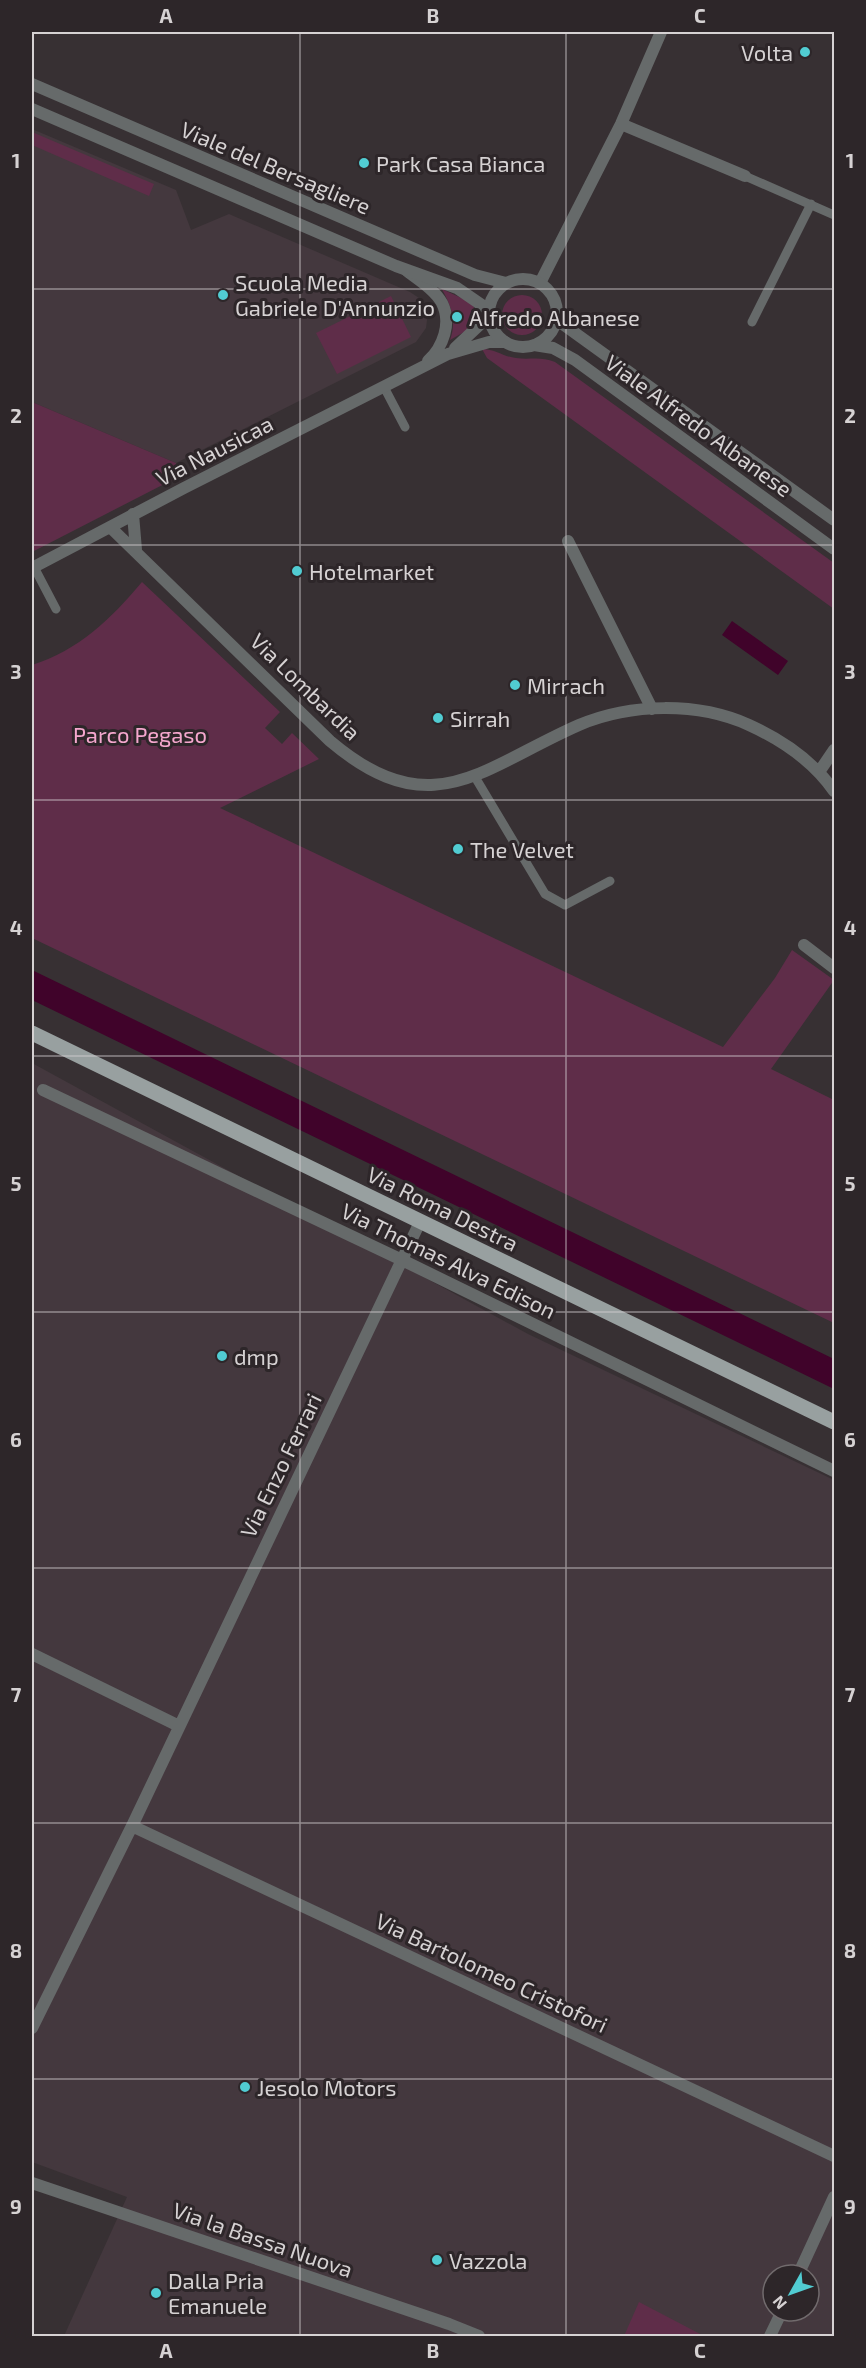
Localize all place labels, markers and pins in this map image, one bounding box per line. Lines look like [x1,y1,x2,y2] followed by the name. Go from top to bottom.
[741,39,793,65] place label: Volta
[798,45,812,59] marker: Volta
[376,150,545,176] place label: Park Casa Bianca
[357,156,371,170] marker: Park Casa Bianca
[235,269,435,320] place label: Scuola Media Gabriele D'Annunzio
[216,288,230,302] marker: Scuola Media Gabriele D'Annunzio
[469,304,640,330] place label: Alfredo Albanese
[450,310,464,324] marker: Alfredo Albanese
[309,558,434,584] place label: Hotelmarket
[290,564,304,578] marker: Hotelmarket
[527,672,605,698] place label: Mirrach
[508,678,522,692] marker: Mirrach
[450,705,510,731] place label: Sirrah
[431,711,445,725] marker: Sirrah
[470,836,574,862] place label: The Velvet
[451,842,465,856] marker: The Velvet
[234,1343,279,1369] place label: dmp
[215,1349,229,1363] marker: dmp
[257,2074,397,2100] place label: Jesolo Motors
[238,2080,252,2094] marker: Jesolo Motors
[449,2247,527,2273] place label: Vazzola
[430,2253,444,2267] marker: Vazzola
[168,2267,267,2318] place label: Dalla Pria Emanuele
[149,2286,163,2300] marker: Dalla Pria Emanuele

